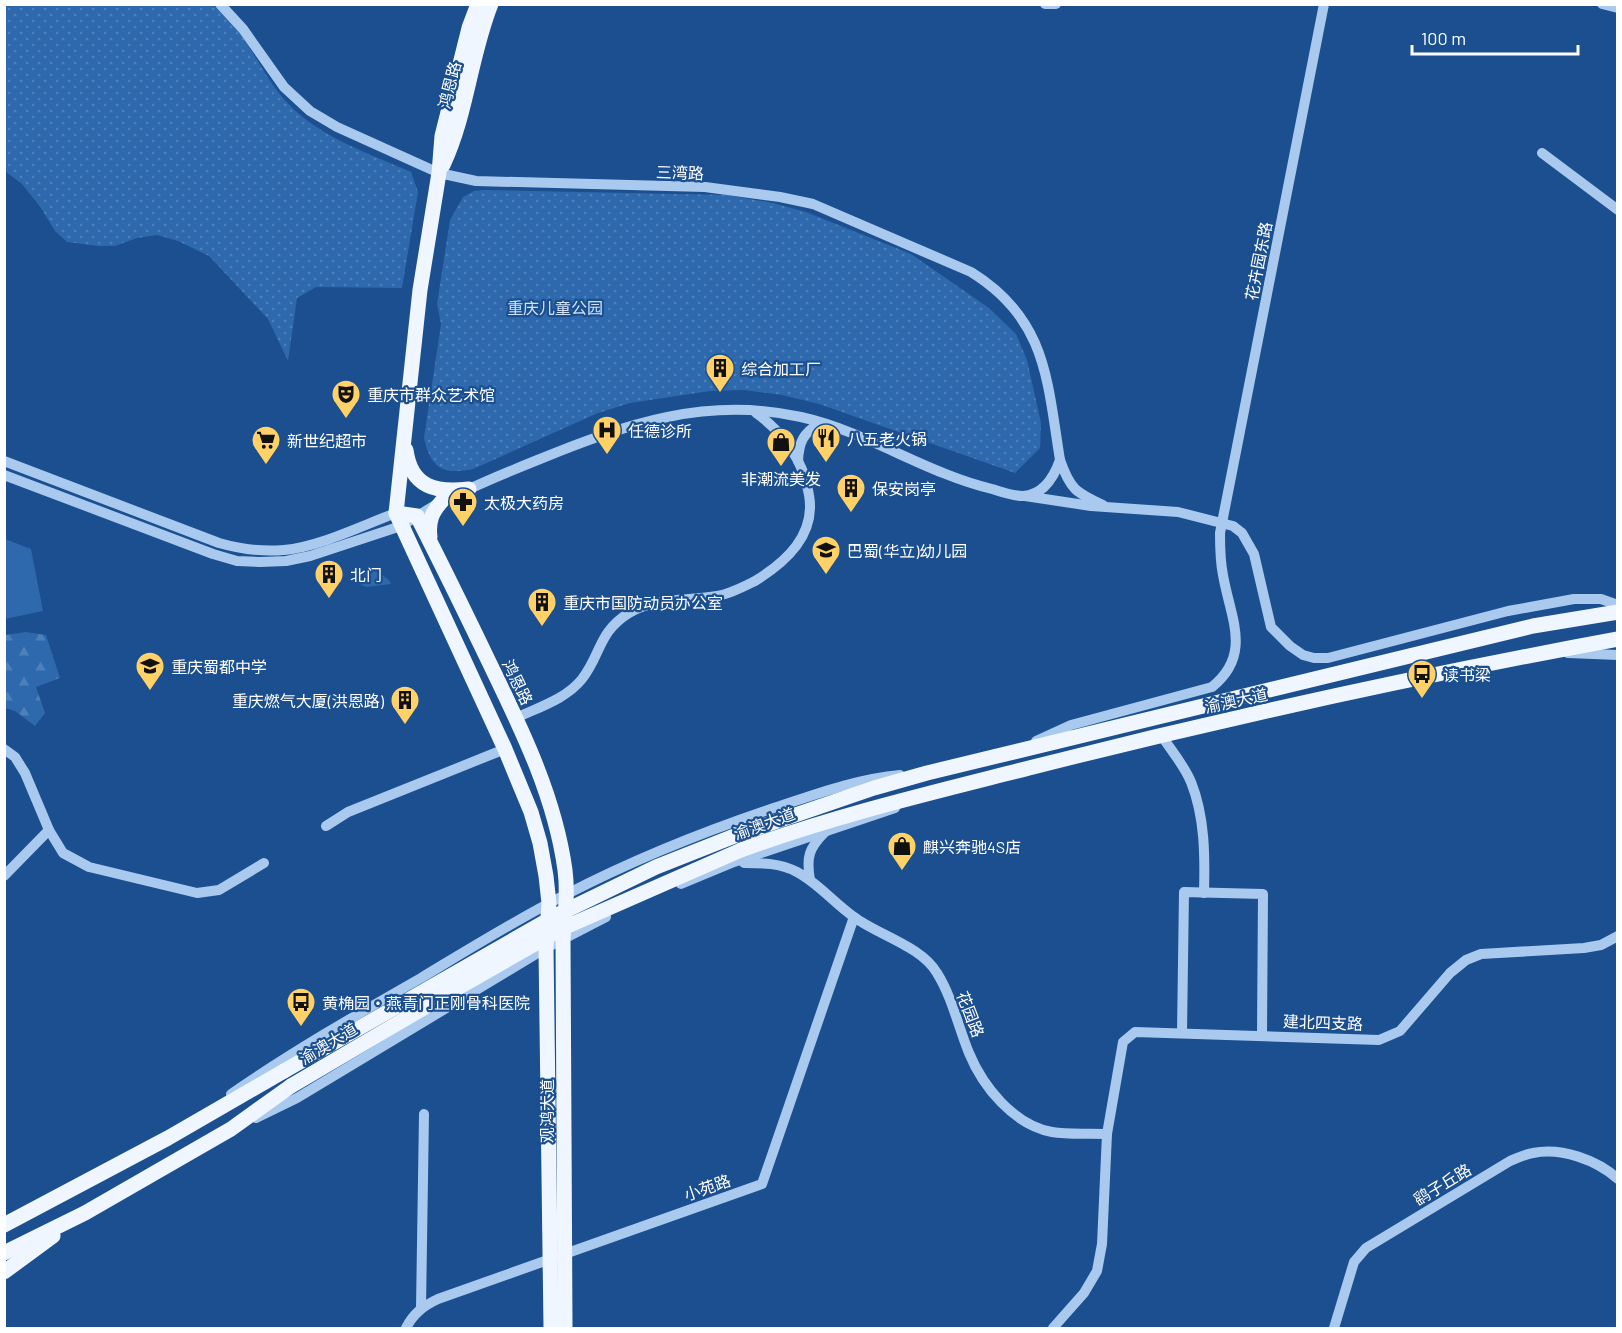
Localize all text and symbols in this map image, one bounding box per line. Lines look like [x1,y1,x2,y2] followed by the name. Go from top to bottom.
[1412,18,1578,56] scale bar
[1421,27,1466,49] text: 100 m
[434,59,464,111] street label: 鸿恩路
[656,162,704,182] street label: 三湾路
[1241,220,1275,302] street label: 花卉园东路
[507,298,603,317] park label: 重庆儿童公园
[704,352,736,394] building icon: 综合加工厂
[741,359,821,378] place label: 综合加工厂
[330,378,362,420] theatre icon: 重庆市群众艺术馆
[367,385,495,404] place label: 重庆市群众艺术馆
[591,414,623,456] hospital icon: 任德诊所
[628,421,692,440] place label: 任德诊所
[810,422,842,464] restaurant icon: 八五老火锅
[250,424,282,466] supermarket icon: 新世纪超市
[765,426,797,468] shop icon: 非潮流美发
[847,429,927,448] place label: 八五老火锅
[287,431,367,450] place label: 新世纪超市
[741,469,821,488] place label: 非潮流美发
[835,472,867,514] building icon: 保安岗亭
[872,479,936,498] place label: 保安岗亭
[447,486,479,528] pharmacy icon: 太极大药房
[484,493,564,512] place label: 太极大药房
[810,534,842,576] school or university icon: 巴蜀(华立)幼儿园
[847,541,967,560] place label: 巴蜀(华立)幼儿园
[313,558,345,600] building icon: 北门
[350,565,382,584] place label: 北门
[526,586,558,628] building icon: 重庆市国防动员办公室
[563,593,723,612] place label: 重庆市国防动员办公室
[134,650,166,692] school or university icon: 重庆蜀都中学
[499,656,537,708] street label: 鸿恩路
[171,657,267,676] place label: 重庆蜀都中学
[1406,658,1438,700] bus stop icon: 读书梁
[1443,665,1491,684] place label: 读书梁
[389,684,421,726] building icon: 重庆燃气大厦(洪恩路)
[1203,684,1269,716] street label: 渝澳大道
[232,691,385,710] place label: 重庆燃气大厦(洪恩路)
[731,803,797,843] street label: 渝澳大道
[886,830,918,872] shop icon: 麒兴奔驰4S店
[923,837,1021,856] place label: 麒兴奔驰4S店
[285,986,317,1028] bus stop icon: 黄桷园‧燕青门正刚骨科医院
[954,988,988,1040] street label: 花园路
[322,993,530,1012] place label: 黄桷园‧燕青门正刚骨科医院
[1283,1011,1363,1033] street label: 建北四支路
[296,1018,360,1068] street label: 渝澳大道
[537,1079,556,1143] street label: 观鸿大道
[1410,1159,1474,1209] street label: 鹞子丘路
[681,1170,733,1204] street label: 小苑路

